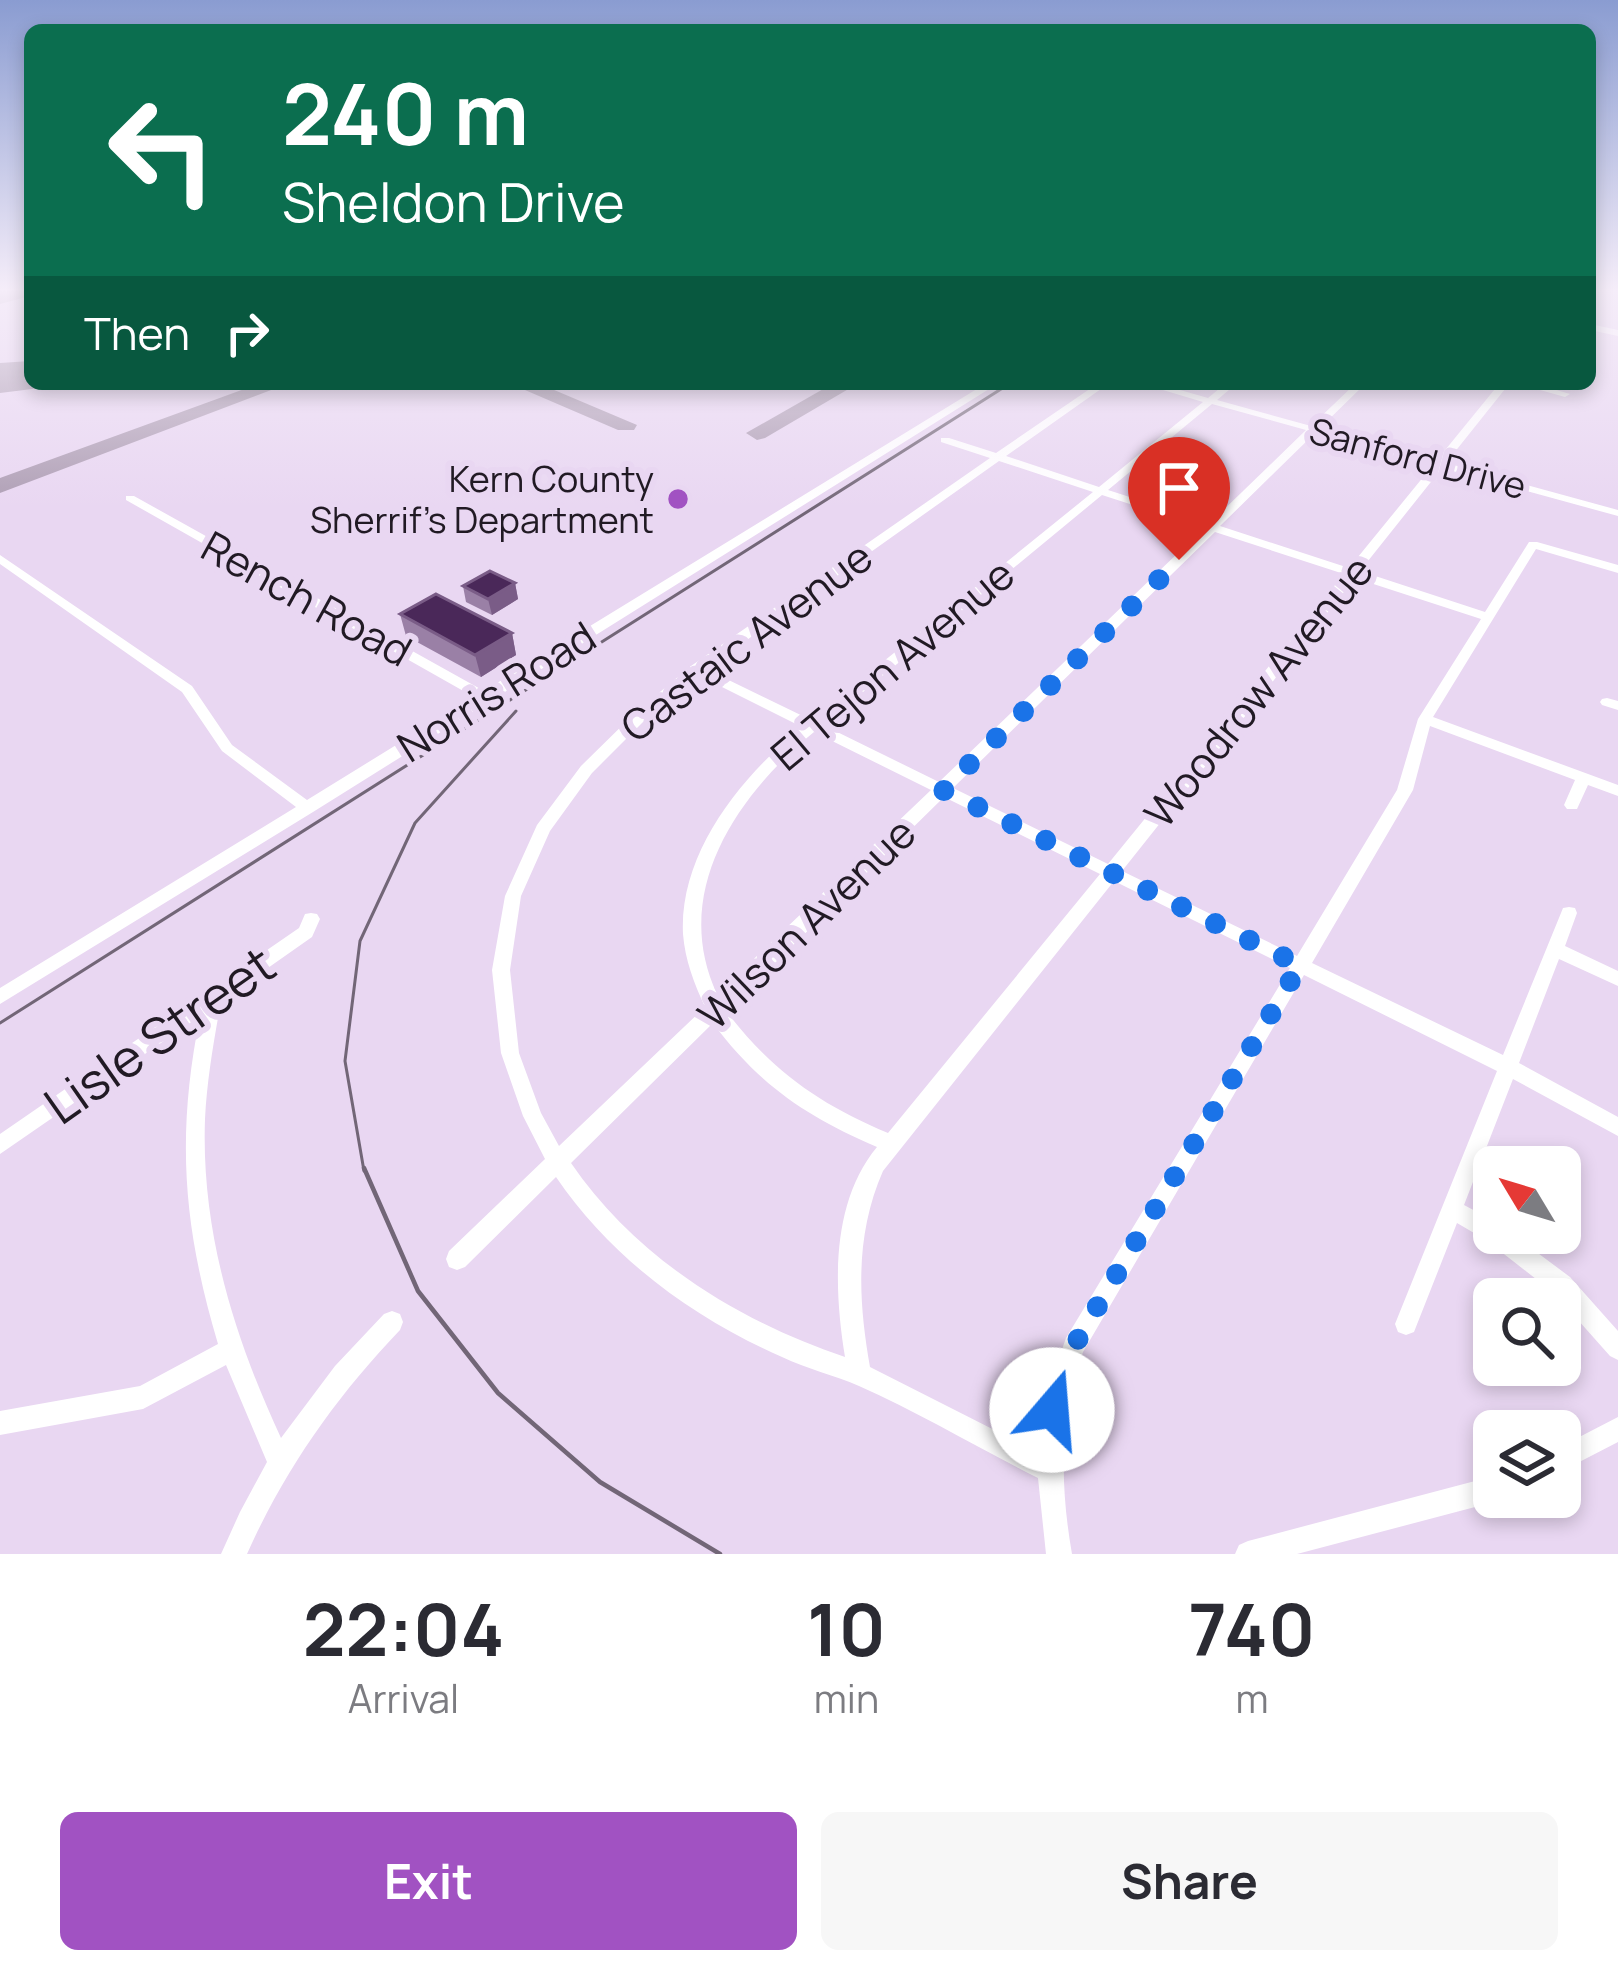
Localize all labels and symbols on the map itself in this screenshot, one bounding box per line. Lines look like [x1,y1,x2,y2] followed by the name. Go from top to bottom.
[1304,406,1532,510] street label: Sanford Drive
[1128,437,1230,560] pin
[310,454,654,544] place label: Kern County Sherrif's Department
[665,486,691,512] marker: Kern County Sherrif's Department
[192,517,422,679] street label: Rench Road
[608,527,884,755] street label: Castaic Avenue
[1130,543,1386,839] street label: Woodrow Avenue
[758,545,1026,783] street label: El Tejon Avenue
[386,607,606,775] street label: Norris Road
[684,804,928,1042] street label: Wilson Avenue
[30,929,288,1139] street label: Lisle Street
[1473,1146,1581,1254] north arrow
[989,1347,1115,1473] position arrow

